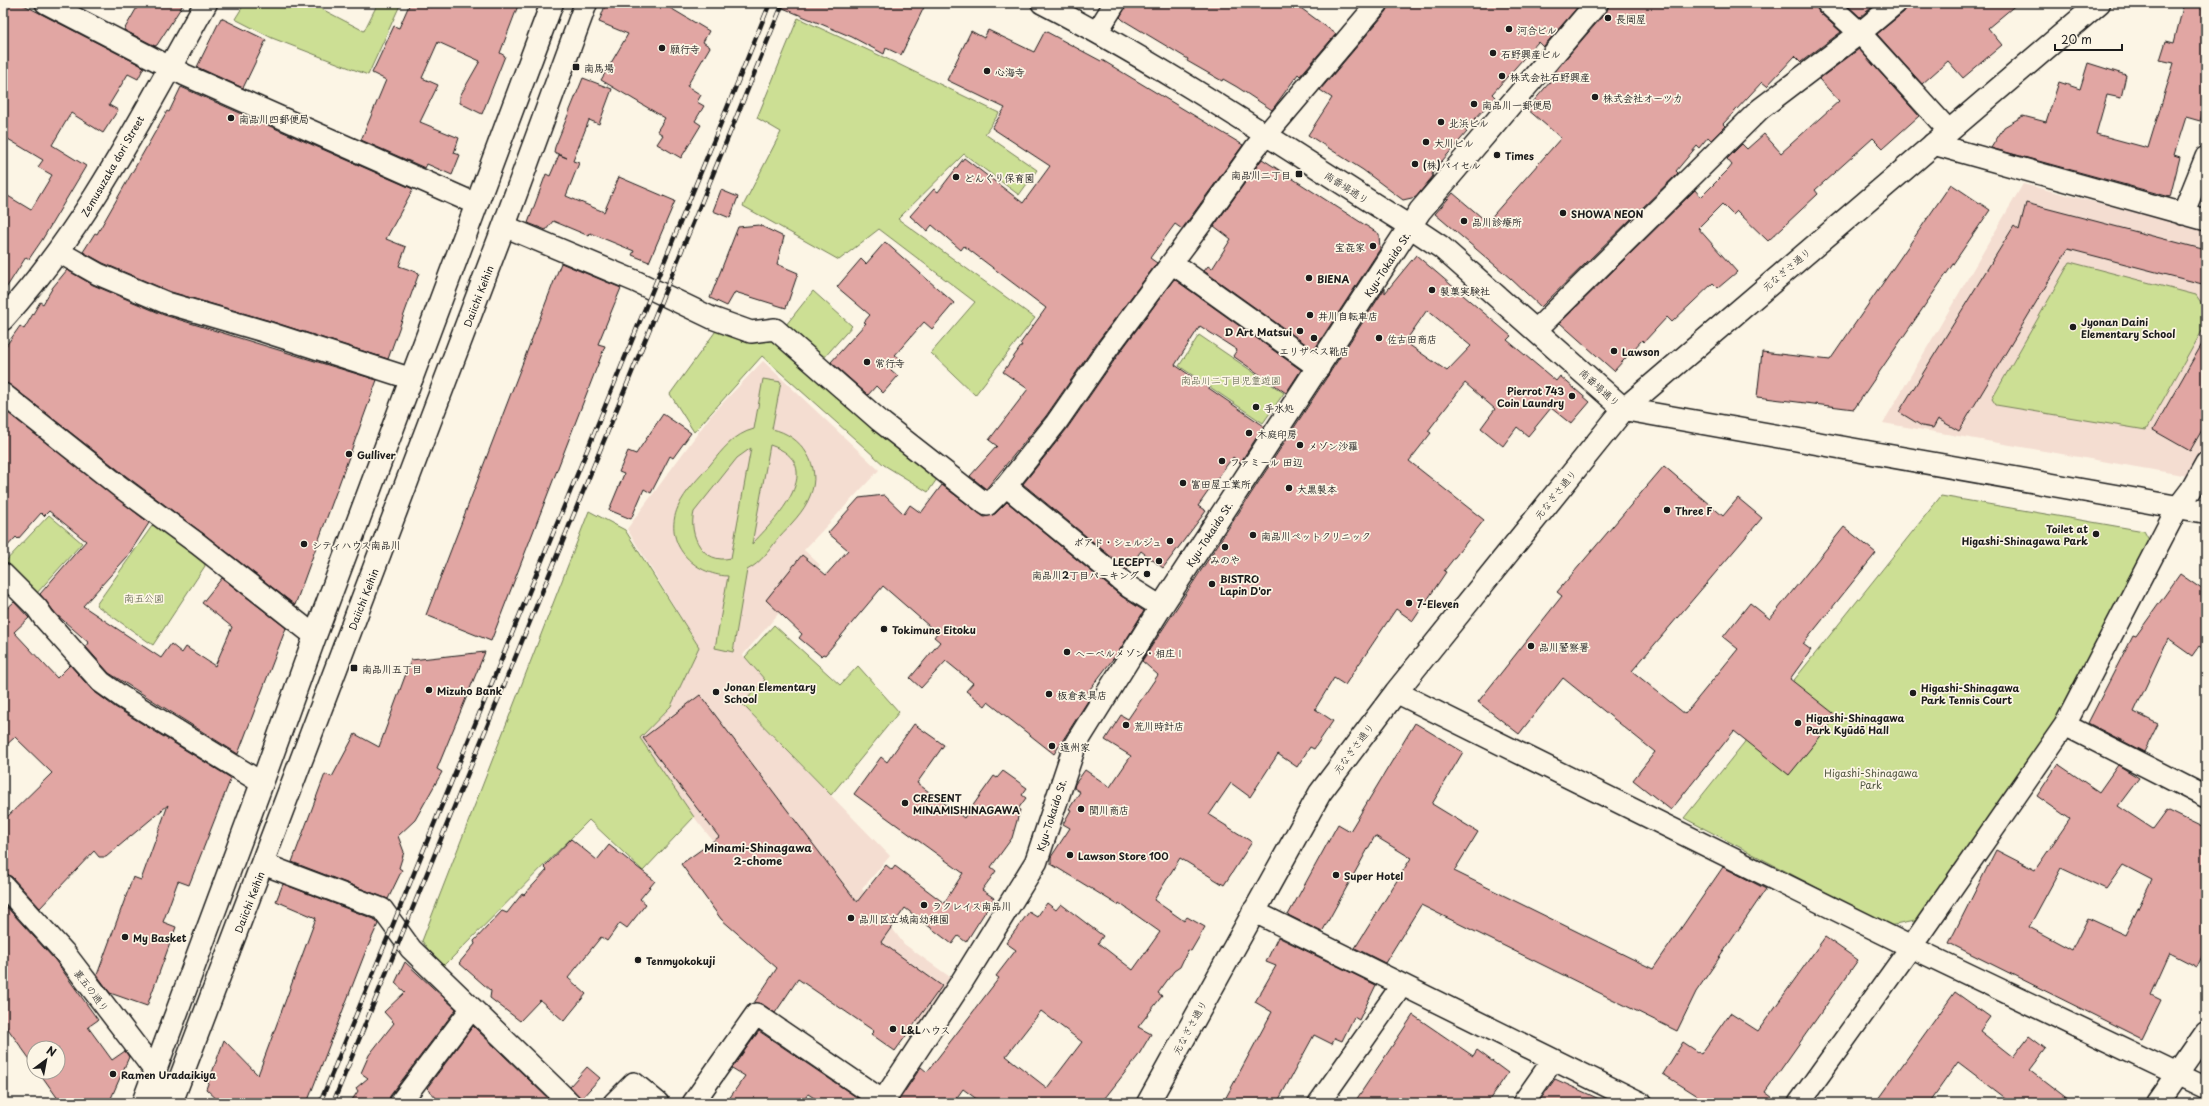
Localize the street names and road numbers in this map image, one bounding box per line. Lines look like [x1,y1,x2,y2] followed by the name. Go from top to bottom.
[77,113,147,219] street label: Zemusuzaka dori Street
[1322,167,1372,207] street label: 南番場通り
[1360,228,1415,300] street label: Kyu-Tokaido St.
[1758,244,1814,294] street label: 元なぎさ通り
[459,263,497,329] street label: Daiichi Keihin
[1576,365,1624,409] street label: 南番場通り
[1530,466,1580,522] street label: 元なぎさ通り
[1182,498,1237,570] street label: Kyu-Tokaido St.
[344,566,382,632] street label: Daiichi Keihin
[1329,720,1377,776] street label: 元なぎさ通り
[1032,777,1071,853] street label: Kyu-Tokaido St.
[230,869,268,935] street label: Daiichi Keihin
[71,966,113,1014] street label: 裏五の通り
[1168,997,1210,1057] street label: 元なぎさ通り

